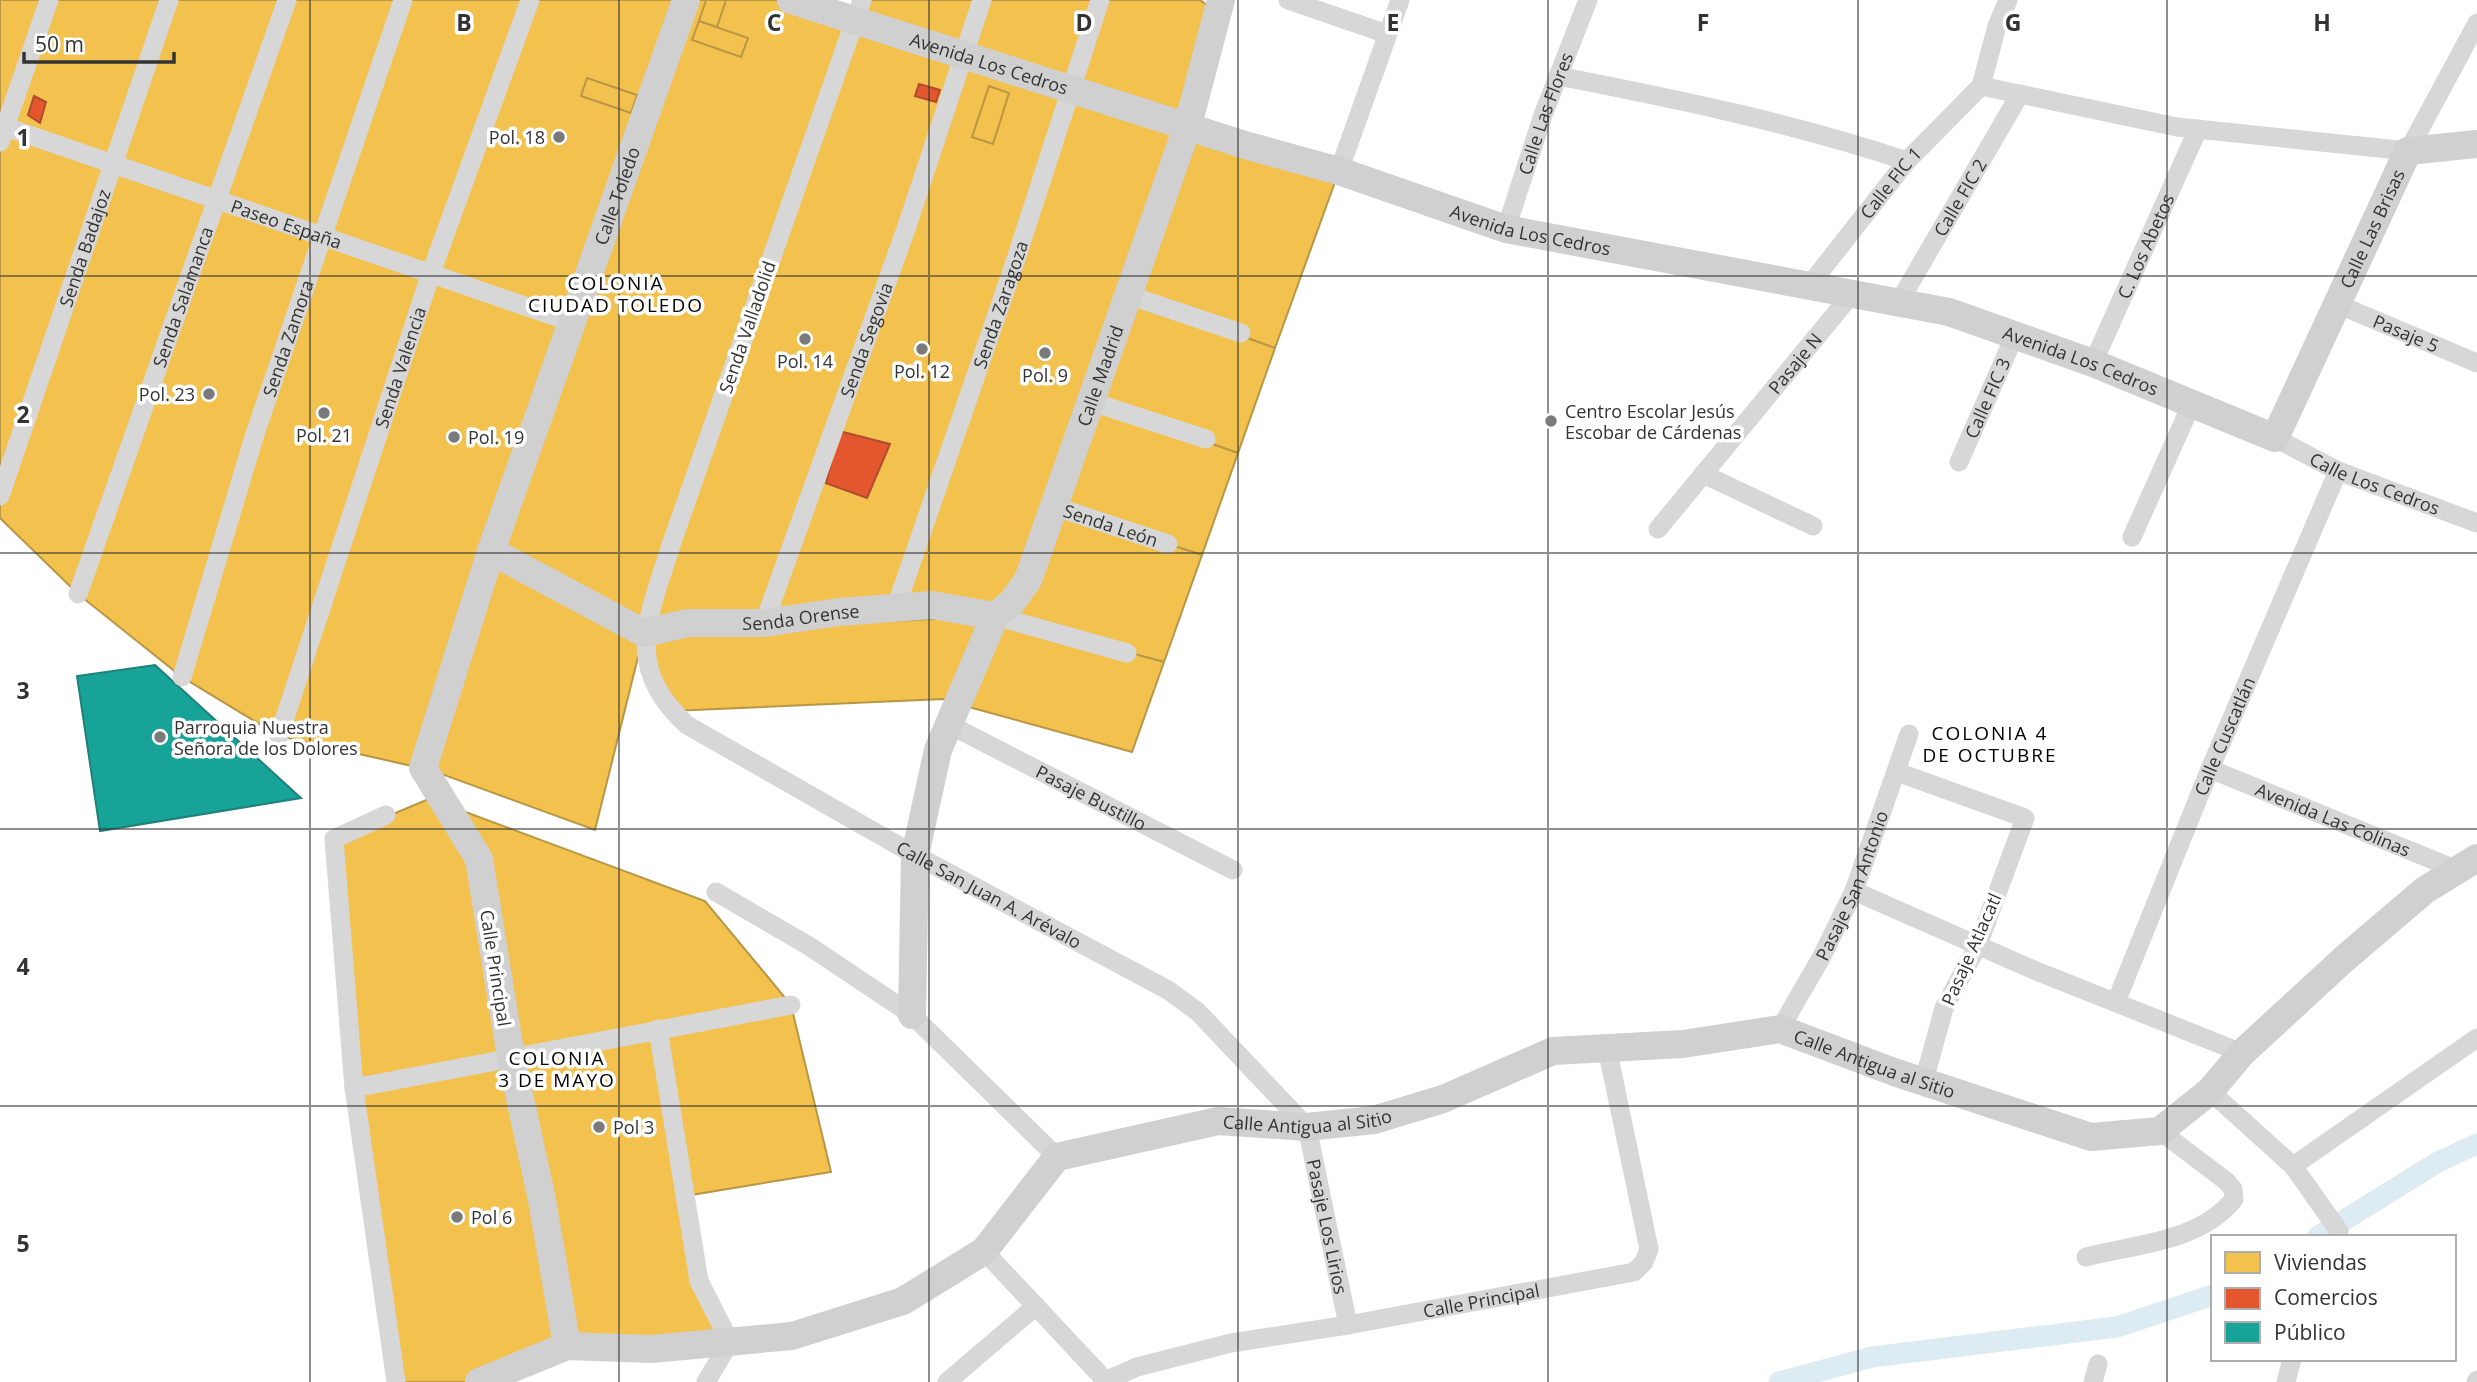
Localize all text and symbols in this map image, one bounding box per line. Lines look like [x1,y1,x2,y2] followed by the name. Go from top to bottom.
[456,6,472,38] text: B
[767,6,781,38] text: C
[1075,6,1093,38] text: D
[1387,6,1399,38] text: E
[1697,6,1709,38] text: F
[2005,6,2021,38] text: G
[2313,6,2331,38] text: H
[24,21,175,65] scale bar
[907,27,1071,100] street label: Avenida Los Cedros
[35,30,84,58] text: 50 m
[1512,49,1578,178] street label: Calle Las Flores
[16,121,30,153] text: 1
[489,125,545,149] place label: Pol. 18
[551,129,567,145] marker: Pol. 18
[1854,141,1927,224] street label: Calle FIC 1
[588,144,645,248] street label: Calle Toledo
[1928,154,1992,241] street label: Calle FIC 2
[2334,165,2410,292] street label: Calle Las Brisas
[53,186,116,310] street label: Senda Badajoz
[2111,190,2179,303] street label: C. Los Abetos
[228,194,345,254] street label: Paseo España
[1447,199,1613,260] street label: Avenida Los Cedros
[147,223,218,370] street label: Senda Salamanca
[967,238,1033,372] street label: Senda Zaragoza
[713,258,781,396] street label: Senda Valladolid
[528,270,704,318] district label: COLONIA CIUDAD TOLEDO
[257,277,319,400] street label: Senda Zamora
[834,279,898,401] street label: Senda Segovia
[369,304,431,431] street label: Senda Valencia
[2370,309,2443,358] street label: Pasaje 5
[2000,320,2162,401] street label: Avenida Los Cedros
[1071,322,1129,429] street label: Calle Madrid
[1763,328,1827,399] street label: Pasaje N
[797,331,813,347] marker: Pol. 14
[914,341,930,357] marker: Pol. 12
[1037,345,1053,361] marker: Pol. 9
[777,349,833,373] place label: Pol. 14
[1959,354,2016,442] street label: Calle FIC 3
[894,359,950,383] place label: Pol. 12
[1022,363,1068,387] place label: Pol. 9
[139,382,195,406] place label: Pol. 23
[201,386,217,402] marker: Pol. 23
[16,398,30,430] text: 2
[1565,399,1741,444] place label: Centro Escolar Jesús Escobar de Cárdenas
[316,405,332,421] marker: Pol. 21
[1543,413,1559,429] marker: Centro Escolar Jesús Escobar de Cárdenas
[296,423,352,447] place label: Pol. 21
[468,425,524,449] place label: Pol. 19
[446,429,462,445] marker: Pol. 19
[2306,446,2443,520] street label: Calle Los Cedros
[1061,498,1161,552] street label: Senda León
[742,598,860,635] street label: Senda Orense
[2189,673,2260,799] street label: Calle Cuscatlán
[16,674,30,706] text: 3
[174,715,358,760] place label: Parroquia Nuestra Señora de los Dolores
[1923,720,2057,768] district label: COLONIA 4 DE OCTUBRE
[152,729,168,745] marker: Parroquia Nuestra Señora de los Dolores
[1032,759,1151,836] street label: Pasaje Bustillo
[2252,777,2414,862] street label: Avenida Las Colinas
[1810,807,1893,964] street label: Pasaje San Antonio
[892,835,1086,954] street label: Calle San Juan A. Arévalo
[1935,889,2007,1009] street label: Pasaje Atlacatl
[475,908,517,1028] street label: Calle Principal
[16,950,30,982] text: 4
[1791,1023,1958,1103] street label: Calle Antigua al Sitio
[498,1045,616,1093] district label: COLONIA 3 DE MAYO
[1222,1103,1395,1139] street label: Calle Antigua al Sitio
[613,1115,654,1139] place label: Pol 3
[591,1119,607,1135] marker: Pol 3
[1302,1157,1353,1296] street label: Pasaje Los Lirios
[471,1205,512,1229] place label: Pol 6
[449,1209,465,1225] marker: Pol 6
[16,1227,30,1259] text: 5
[2211,1235,2456,1361] legend
[2274,1248,2367,1276] text: Viviendas
[1421,1278,1541,1323] street label: Calle Principal
[2274,1283,2378,1311] text: Comercios
[2274,1318,2346,1346] text: Público

